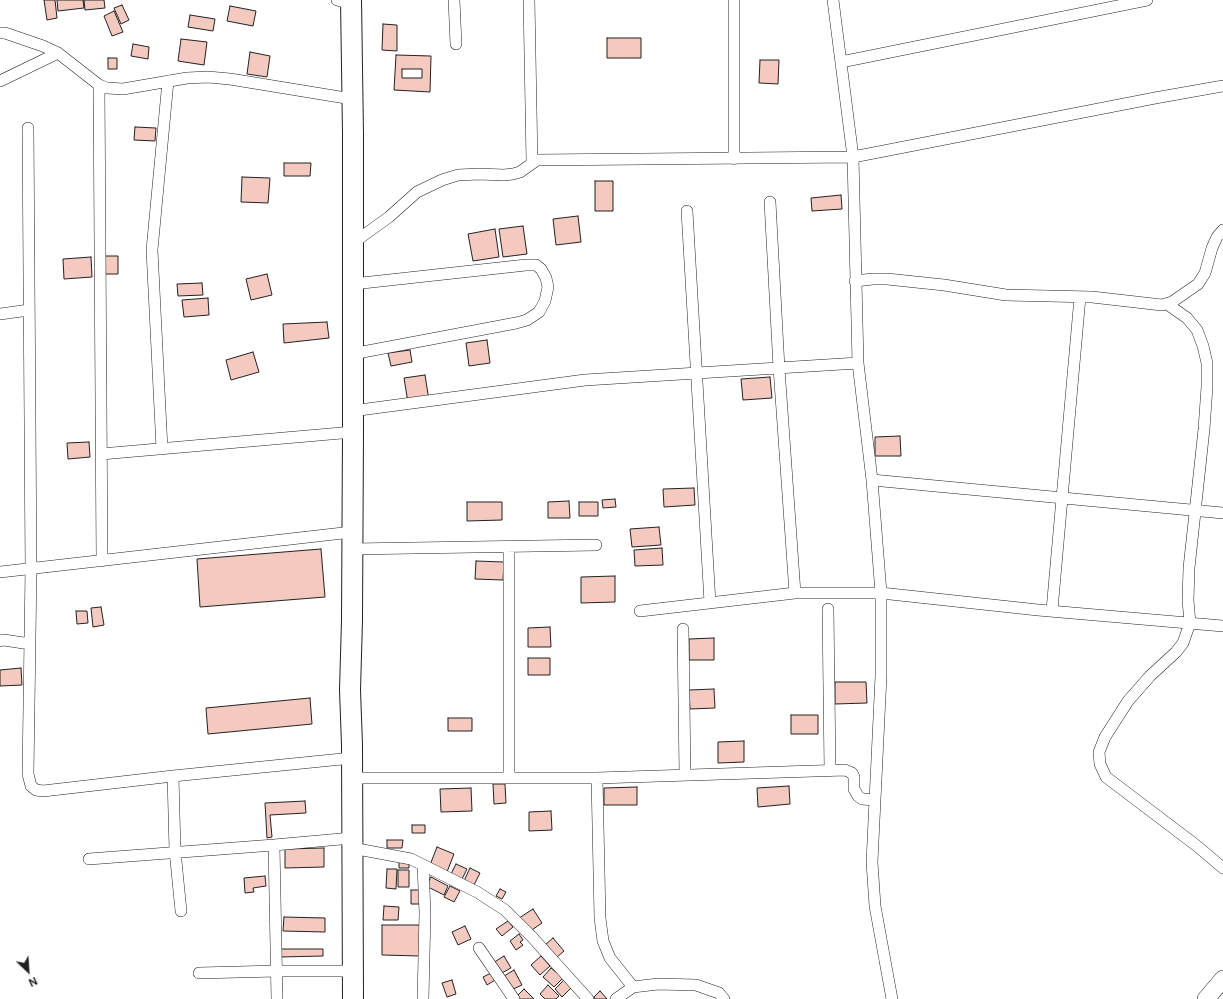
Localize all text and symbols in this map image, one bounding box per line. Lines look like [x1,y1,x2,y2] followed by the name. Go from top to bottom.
[8,951,48,991] north arrow
[26,974,40,990] text: N

